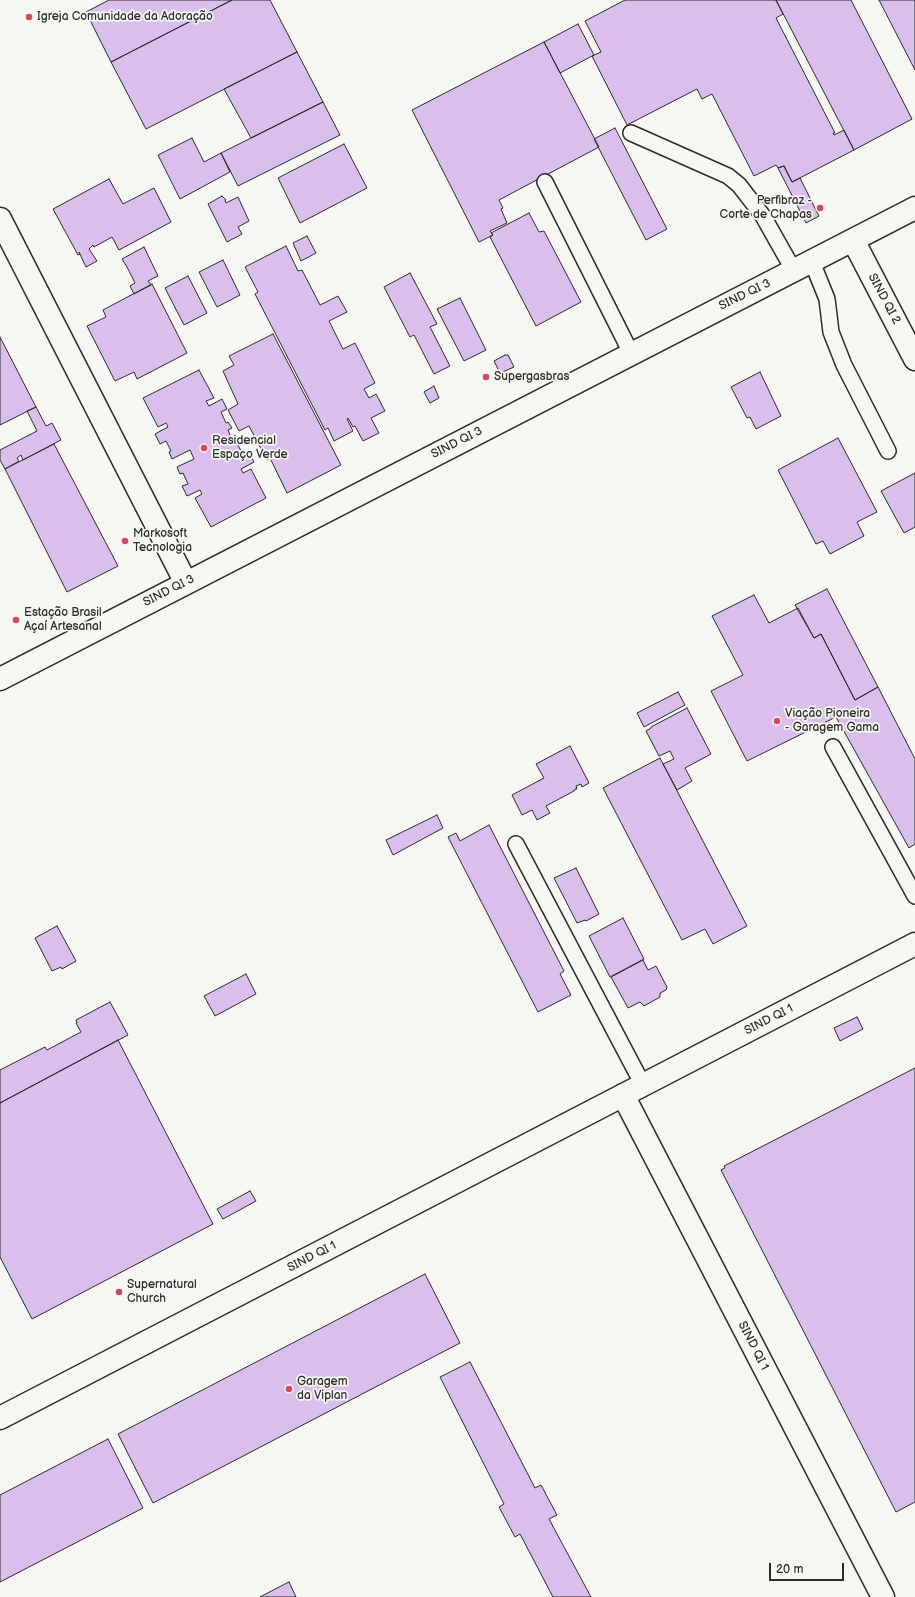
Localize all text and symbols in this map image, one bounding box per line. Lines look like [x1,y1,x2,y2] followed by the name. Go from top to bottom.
[37,10,213,24] place label: Igreja Comunidade da Adoração
[24,12,34,22] marker: Igreja Comunidade da Adoração
[720,194,812,222] place label: Perfibraz - Corte de Chapas
[815,203,825,213] marker: Perfibraz - Corte de Chapas
[865,271,903,327] street label: SIND QI 2
[717,276,773,314] street label: SIND QI 3
[494,370,569,384] place label: Supergasbras
[481,372,491,382] marker: Supergasbras
[429,424,485,462] street label: SIND QI 3
[212,434,288,462] place label: Residencial Espaço Verde
[199,443,209,453] marker: Residencial Espaço Verde
[133,527,192,555] place label: Markosoft Tecnologia
[120,536,130,546] marker: Markosoft Tecnologia
[141,572,197,610] street label: SIND QI 3
[24,606,102,634] place label: Estação Brasil Açaí Artesanal
[11,615,21,625] marker: Estação Brasil Açaí Artesanal
[785,707,879,735] place label: Viação Pioneira - Garagem Gama
[772,716,782,726] marker: Viação Pioneira - Garagem Gama
[742,1002,796,1038] street label: SIND QI 1
[285,1239,339,1275] street label: SIND QI 1
[127,1278,197,1306] place label: Supernatural Church
[114,1287,124,1297] marker: Supernatural Church
[735,1319,771,1373] street label: SIND QI 1
[297,1375,348,1403] place label: Garagem da Viplan
[284,1384,294,1394] marker: Garagem da Viplan
[771,1555,846,1581] scale bar
[776,1562,803,1577] text: 20 m

